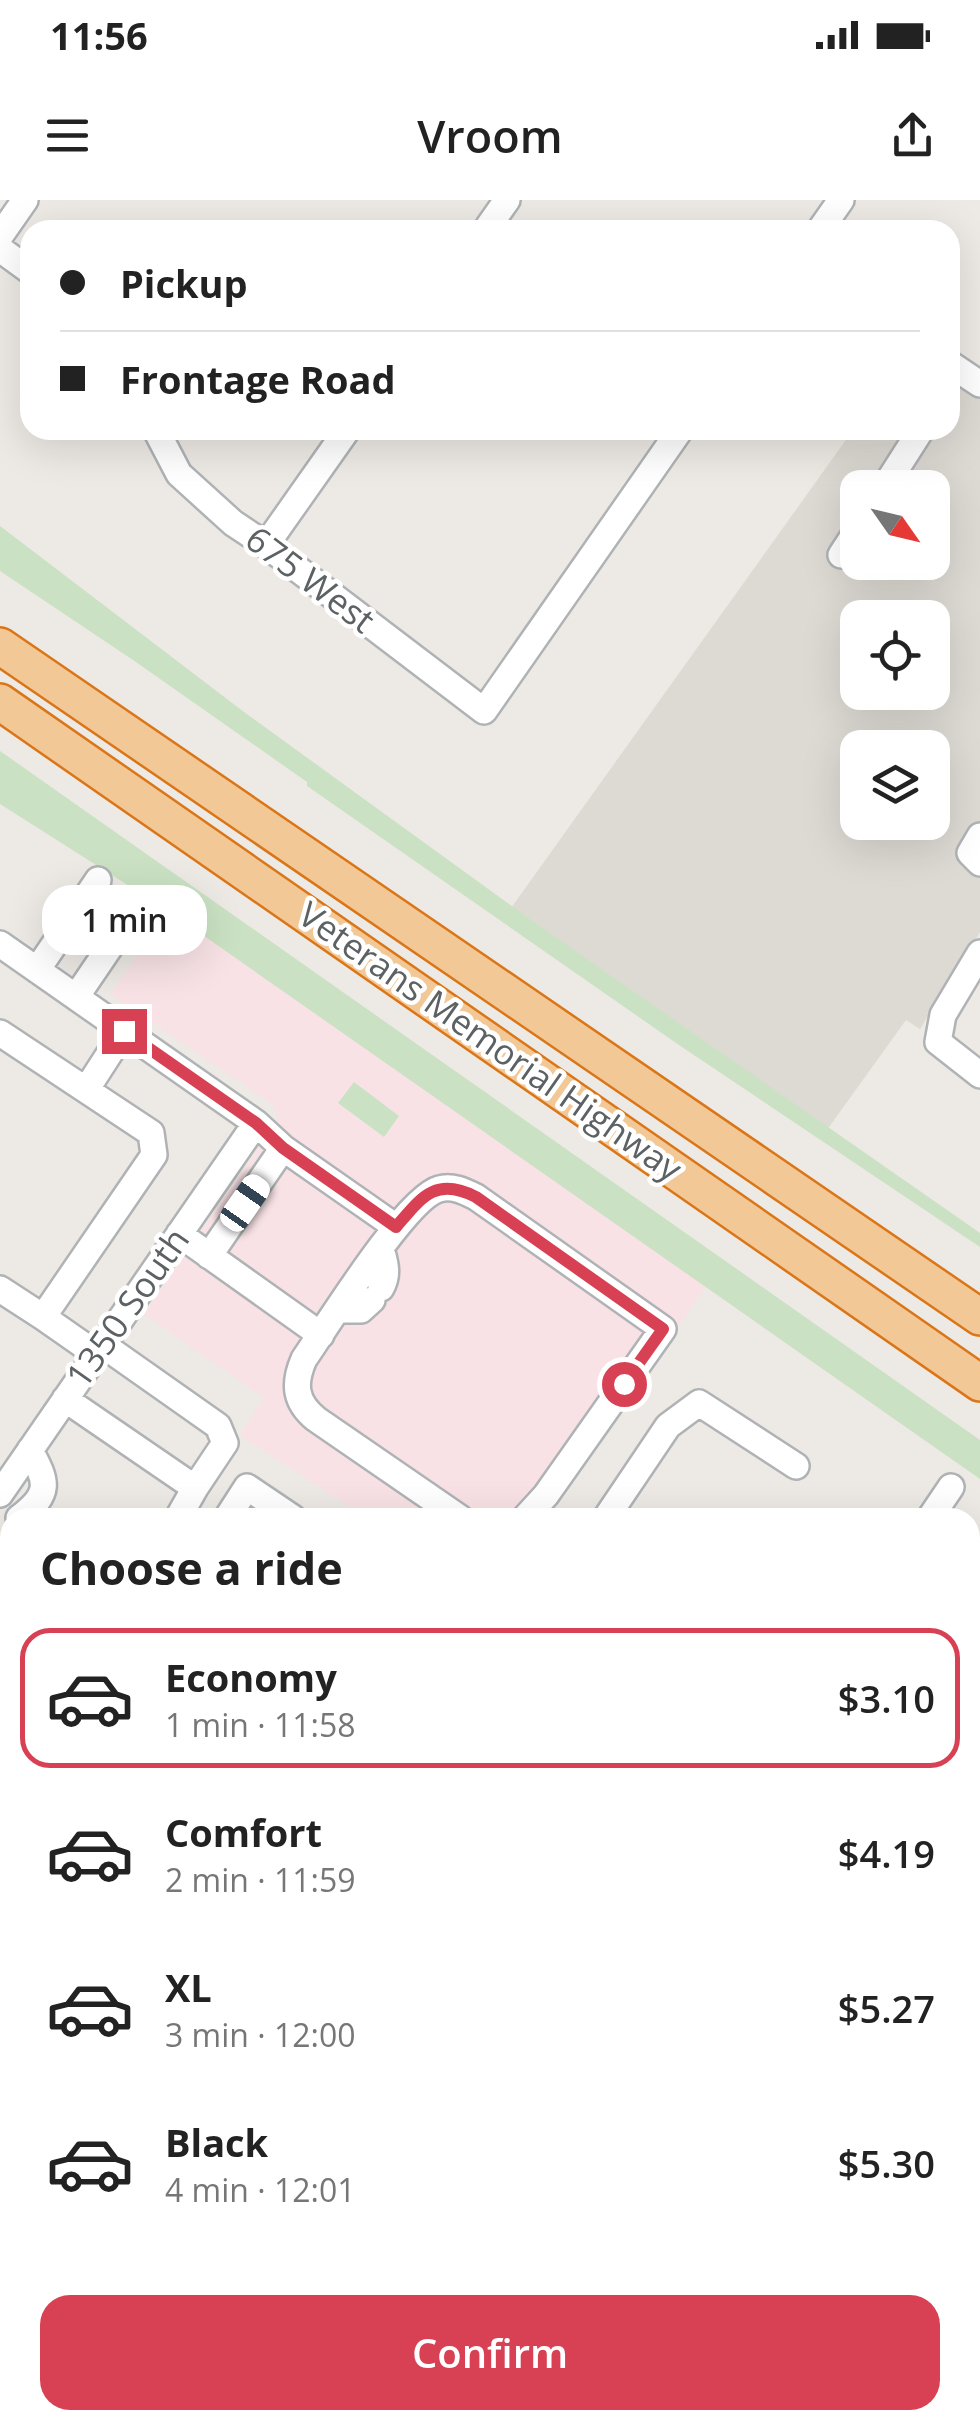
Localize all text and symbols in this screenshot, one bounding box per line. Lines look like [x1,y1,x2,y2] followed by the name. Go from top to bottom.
[50,9,148,61] text: 11:56
[417,105,563,166] text: Vroom
[40,108,95,163] icon: menu
[885,108,940,163] icon: share
[120,257,248,309] text: Pickup
[120,353,395,405] text: Frontage Road
[840,470,950,580] north arrow
[840,470,950,840] map controls
[237,515,385,643] street label: 675 West
[840,600,950,710] button: locate
[840,730,950,840] button: layers
[42,886,206,956] callout: 1 min
[290,890,692,1192] street label: Veterans Memorial Highway
[81,898,168,941] text: 1 min
[102,1009,147,1054] route end
[216,1170,274,1236] car
[55,1218,199,1396] street label: 1350 South
[602,1362,647,1407] route start
[40,1537,343,1598] text: Choose a ride
[165,1651,337,1703] text: Economy
[45,1653,135,1743] icon: car
[838,1672,935,1724] text: $3.10
[165,1703,356,1746] text: 1 min · 11:58
[165,1806,322,1858] text: Comfort
[45,1808,135,1898] icon: car
[838,1827,935,1879] text: $4.19
[165,1858,356,1901] text: 2 min · 11:59
[165,1961,212,2013] text: XL
[45,1963,135,2053] icon: car
[838,1982,935,2034] text: $5.27
[165,2013,356,2056] text: 3 min · 12:00
[165,2116,268,2168] text: Black
[45,2118,135,2208] icon: car
[838,2137,935,2189] text: $5.30
[165,2168,356,2211] text: 4 min · 12:01
[40,2295,940,2410] button: Confirm

